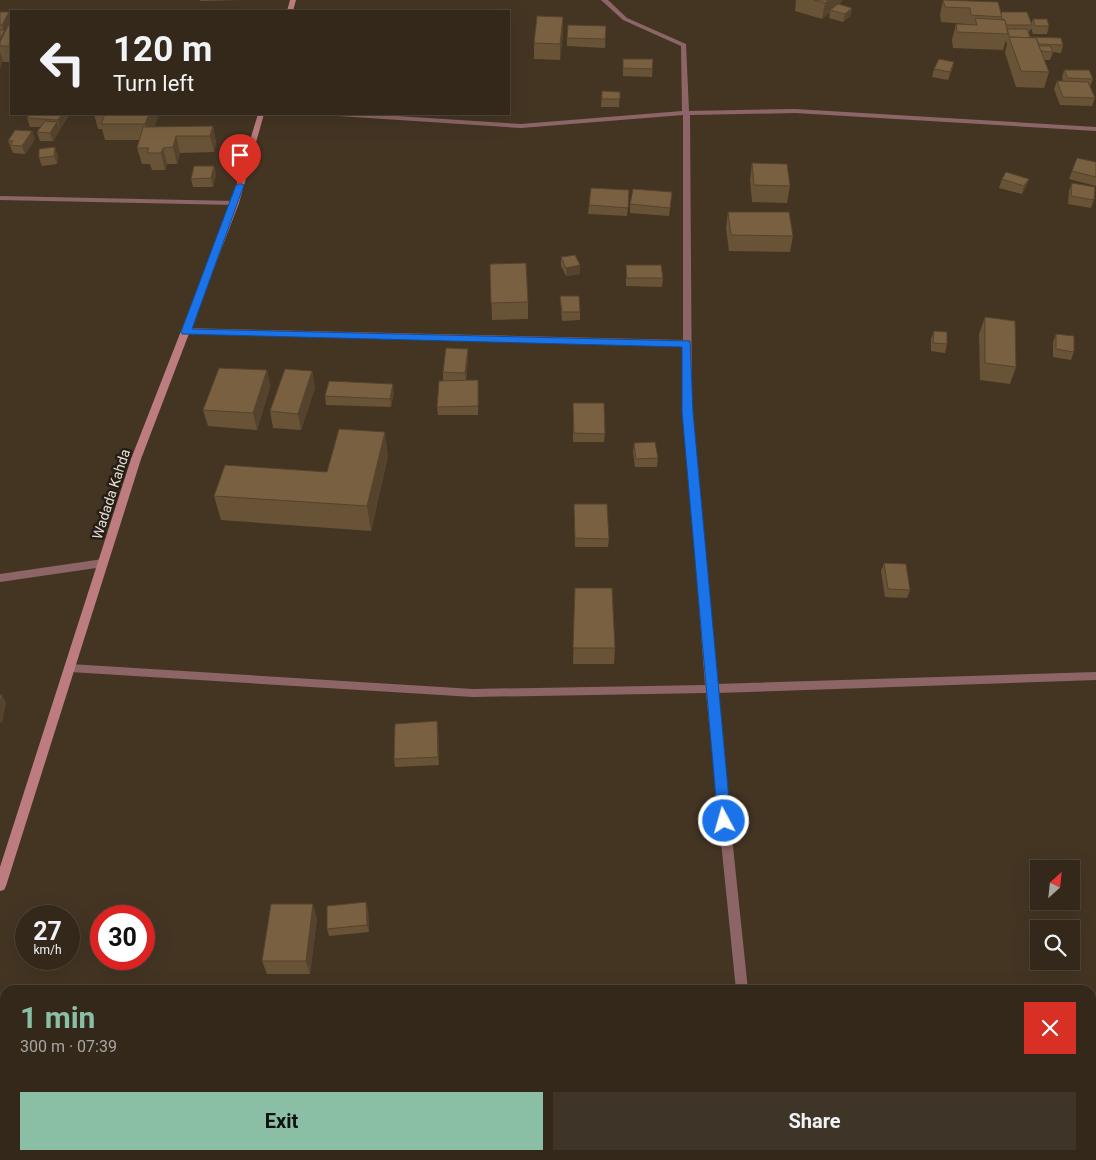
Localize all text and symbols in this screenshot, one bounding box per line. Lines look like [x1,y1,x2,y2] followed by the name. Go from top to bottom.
[113,29,212,70] text: 120 m
[30,30,95,95] icon: left
[113,71,194,96] text: Turn left
[219,134,261,185] pin
[226,141,254,169] icon: arrive
[89,447,133,541] street label: Wadada Kahda
[697,794,749,846] position arrow
[1030,860,1080,910] north arrow
[1030,860,1080,970] map controls
[90,905,155,970] speed limit sign: 30
[33,917,62,946] text: 27
[1030,920,1080,970] button: search
[33,943,62,957] text: km/h
[20,1000,95,1035] text: 1 min
[1024,1002,1076,1054] button: close
[20,1037,117,1056] text: 300 m · 07:39
[20,1092,543,1150] button: Exit
[553,1092,1076,1150] button: Share

